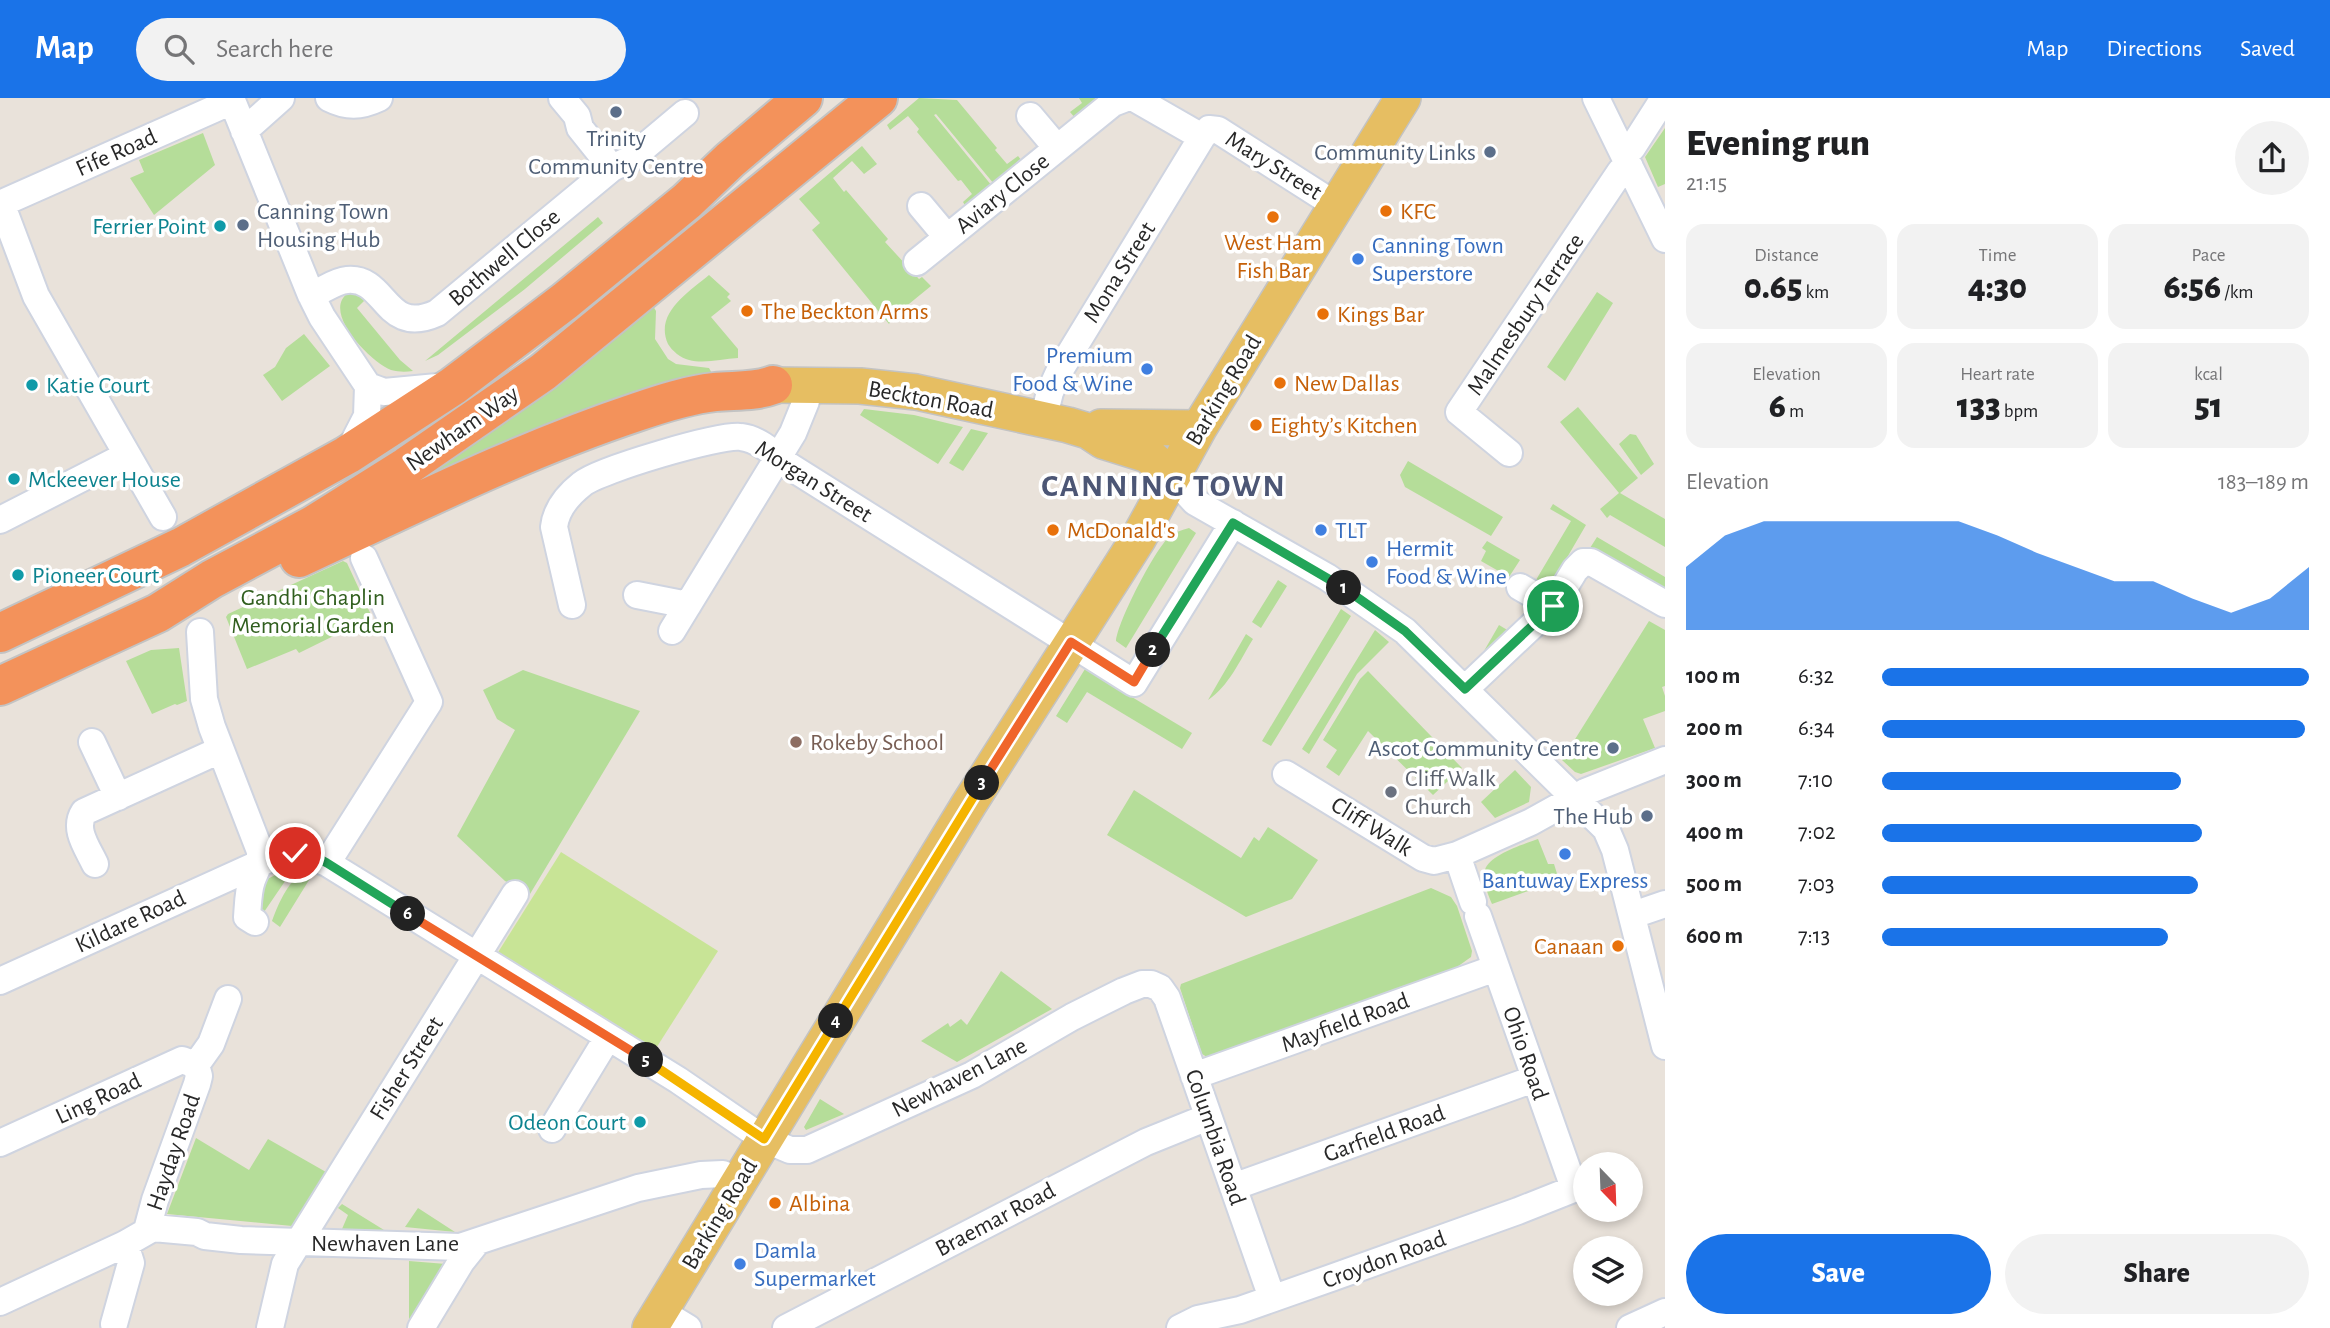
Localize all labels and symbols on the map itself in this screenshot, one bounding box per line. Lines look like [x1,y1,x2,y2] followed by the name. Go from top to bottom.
[608,104,624,120] marker: Trinity Community Centre
[72,124,160,181] street label: Fife Road
[528,127,704,179] place label: Trinity Community Centre
[1221,127,1326,205] street label: Mary Street
[1314,141,1476,165] place label: Community Links
[1482,144,1498,160] marker: Community Links
[951,149,1054,239] street label: Aviary Close
[257,200,389,252] place label: Canning Town Housing Hub
[1400,200,1436,224] place label: KFC
[1378,203,1394,219] marker: KFC
[444,205,565,311] street label: Bothwell Close
[1265,209,1281,225] marker: West Ham Fish Bar
[92,215,206,239] place label: Ferrier Point
[235,217,251,233] marker: Canning Town Housing Hub
[212,218,228,234] marker: Ferrier Point
[1079,218,1160,327] street label: Mona Street
[1463,229,1589,400] street label: Malmesbury Terrace
[1224,231,1322,283] place label: West Ham Fish Bar
[1372,234,1504,286] place label: Canning Town Superstore
[1350,251,1366,267] marker: Canning Town Superstore
[761,300,929,324] place label: The Beckton Arms
[739,303,755,319] marker: The Beckton Arms
[1337,303,1425,327] place label: Kings Bar
[1315,306,1331,322] marker: Kings Bar
[1182,331,1266,450] street label: Barking Road
[1012,344,1133,396] place label: Premium Food & Wine
[1139,361,1155,377] marker: Premium Food & Wine
[1294,372,1400,396] place label: New Dallas
[46,374,150,398] place label: Katie Court
[1272,375,1288,391] marker: New Dallas
[24,377,40,393] marker: Katie Court
[866,377,995,423] street label: Beckton Road
[402,381,523,476] street label: Newham Way
[1270,414,1418,438] place label: Eighty’s Kitchen
[1248,417,1264,433] marker: Eighty’s Kitchen
[751,436,876,527] street label: Morgan Street
[28,468,181,492] place label: Mckeever House
[1041,470,1287,502] district label: CANNING TOWN
[6,471,22,487] marker: Mckeever House
[1067,519,1176,543] place label: McDonald's
[1335,519,1368,543] place label: TLT
[1045,522,1061,538] marker: McDonald's
[1313,522,1329,538] marker: TLT
[1386,537,1507,589] place label: Hermit Food & Wine
[1364,554,1380,570] marker: Hermit Food & Wine
[32,564,160,588] place label: Pioneer Court
[10,567,26,583] marker: Pioneer Court
[1326,570,1362,606] pin: 1
[1523,576,1583,636] pin
[231,586,395,638] park label: Gandhi Chaplin Memorial Garden
[1136,632,1170,668] pin: 2
[810,731,944,755] place label: Rokeby School
[788,734,804,750] marker: Rokeby School
[1368,737,1599,761] place label: Ascot Community Centre
[1605,740,1621,756] marker: Ascot Community Centre
[964,766,1000,800] pin: 3
[1405,767,1496,819] place label: Cliff Walk Church
[1383,784,1399,800] marker: Cliff Walk Church
[1327,793,1416,861] street label: Cliff Walk
[1553,805,1633,829] place label: The Hub
[1639,808,1655,824] marker: The Hub
[265,823,325,883] pin
[1557,846,1573,862] marker: Bantuway Express
[1481,869,1649,893] place label: Bantuway Express
[72,886,189,958] street label: Kildare Road
[390,896,426,932] pin: 6
[1534,935,1604,959] place label: Canaan
[1610,938,1626,954] marker: Canaan
[1278,989,1412,1057] street label: Mayfield Road
[818,1004,854,1038] pin: 4
[1498,1004,1552,1103] street label: Ohio Road
[366,1012,448,1124] street label: Fisher Street
[888,1034,1031,1122] street label: Newhaven Lane
[628,1042,664,1077] pin: 5
[1181,1066,1249,1208] street label: Columbia Road
[52,1069,145,1129] street label: Ling Road
[143,1091,205,1214] street label: Hayday Road
[1320,1101,1448,1167] street label: Garfield Road
[508,1111,626,1135] place label: Odeon Court
[632,1114,648,1130] marker: Odeon Court
[1573,1152,1643,1222] north arrow
[678,1155,762,1274] street label: Barking Road
[932,1178,1059,1261] street label: Braemar Road
[789,1192,850,1216] place label: Albina
[767,1195,783,1211] marker: Albina
[1320,1227,1449,1293] street label: Croydon Road
[311,1232,459,1256] street label: Newhaven Lane
[754,1239,876,1291] place label: Damla Supermarket
[732,1256,748,1272] marker: Damla Supermarket

